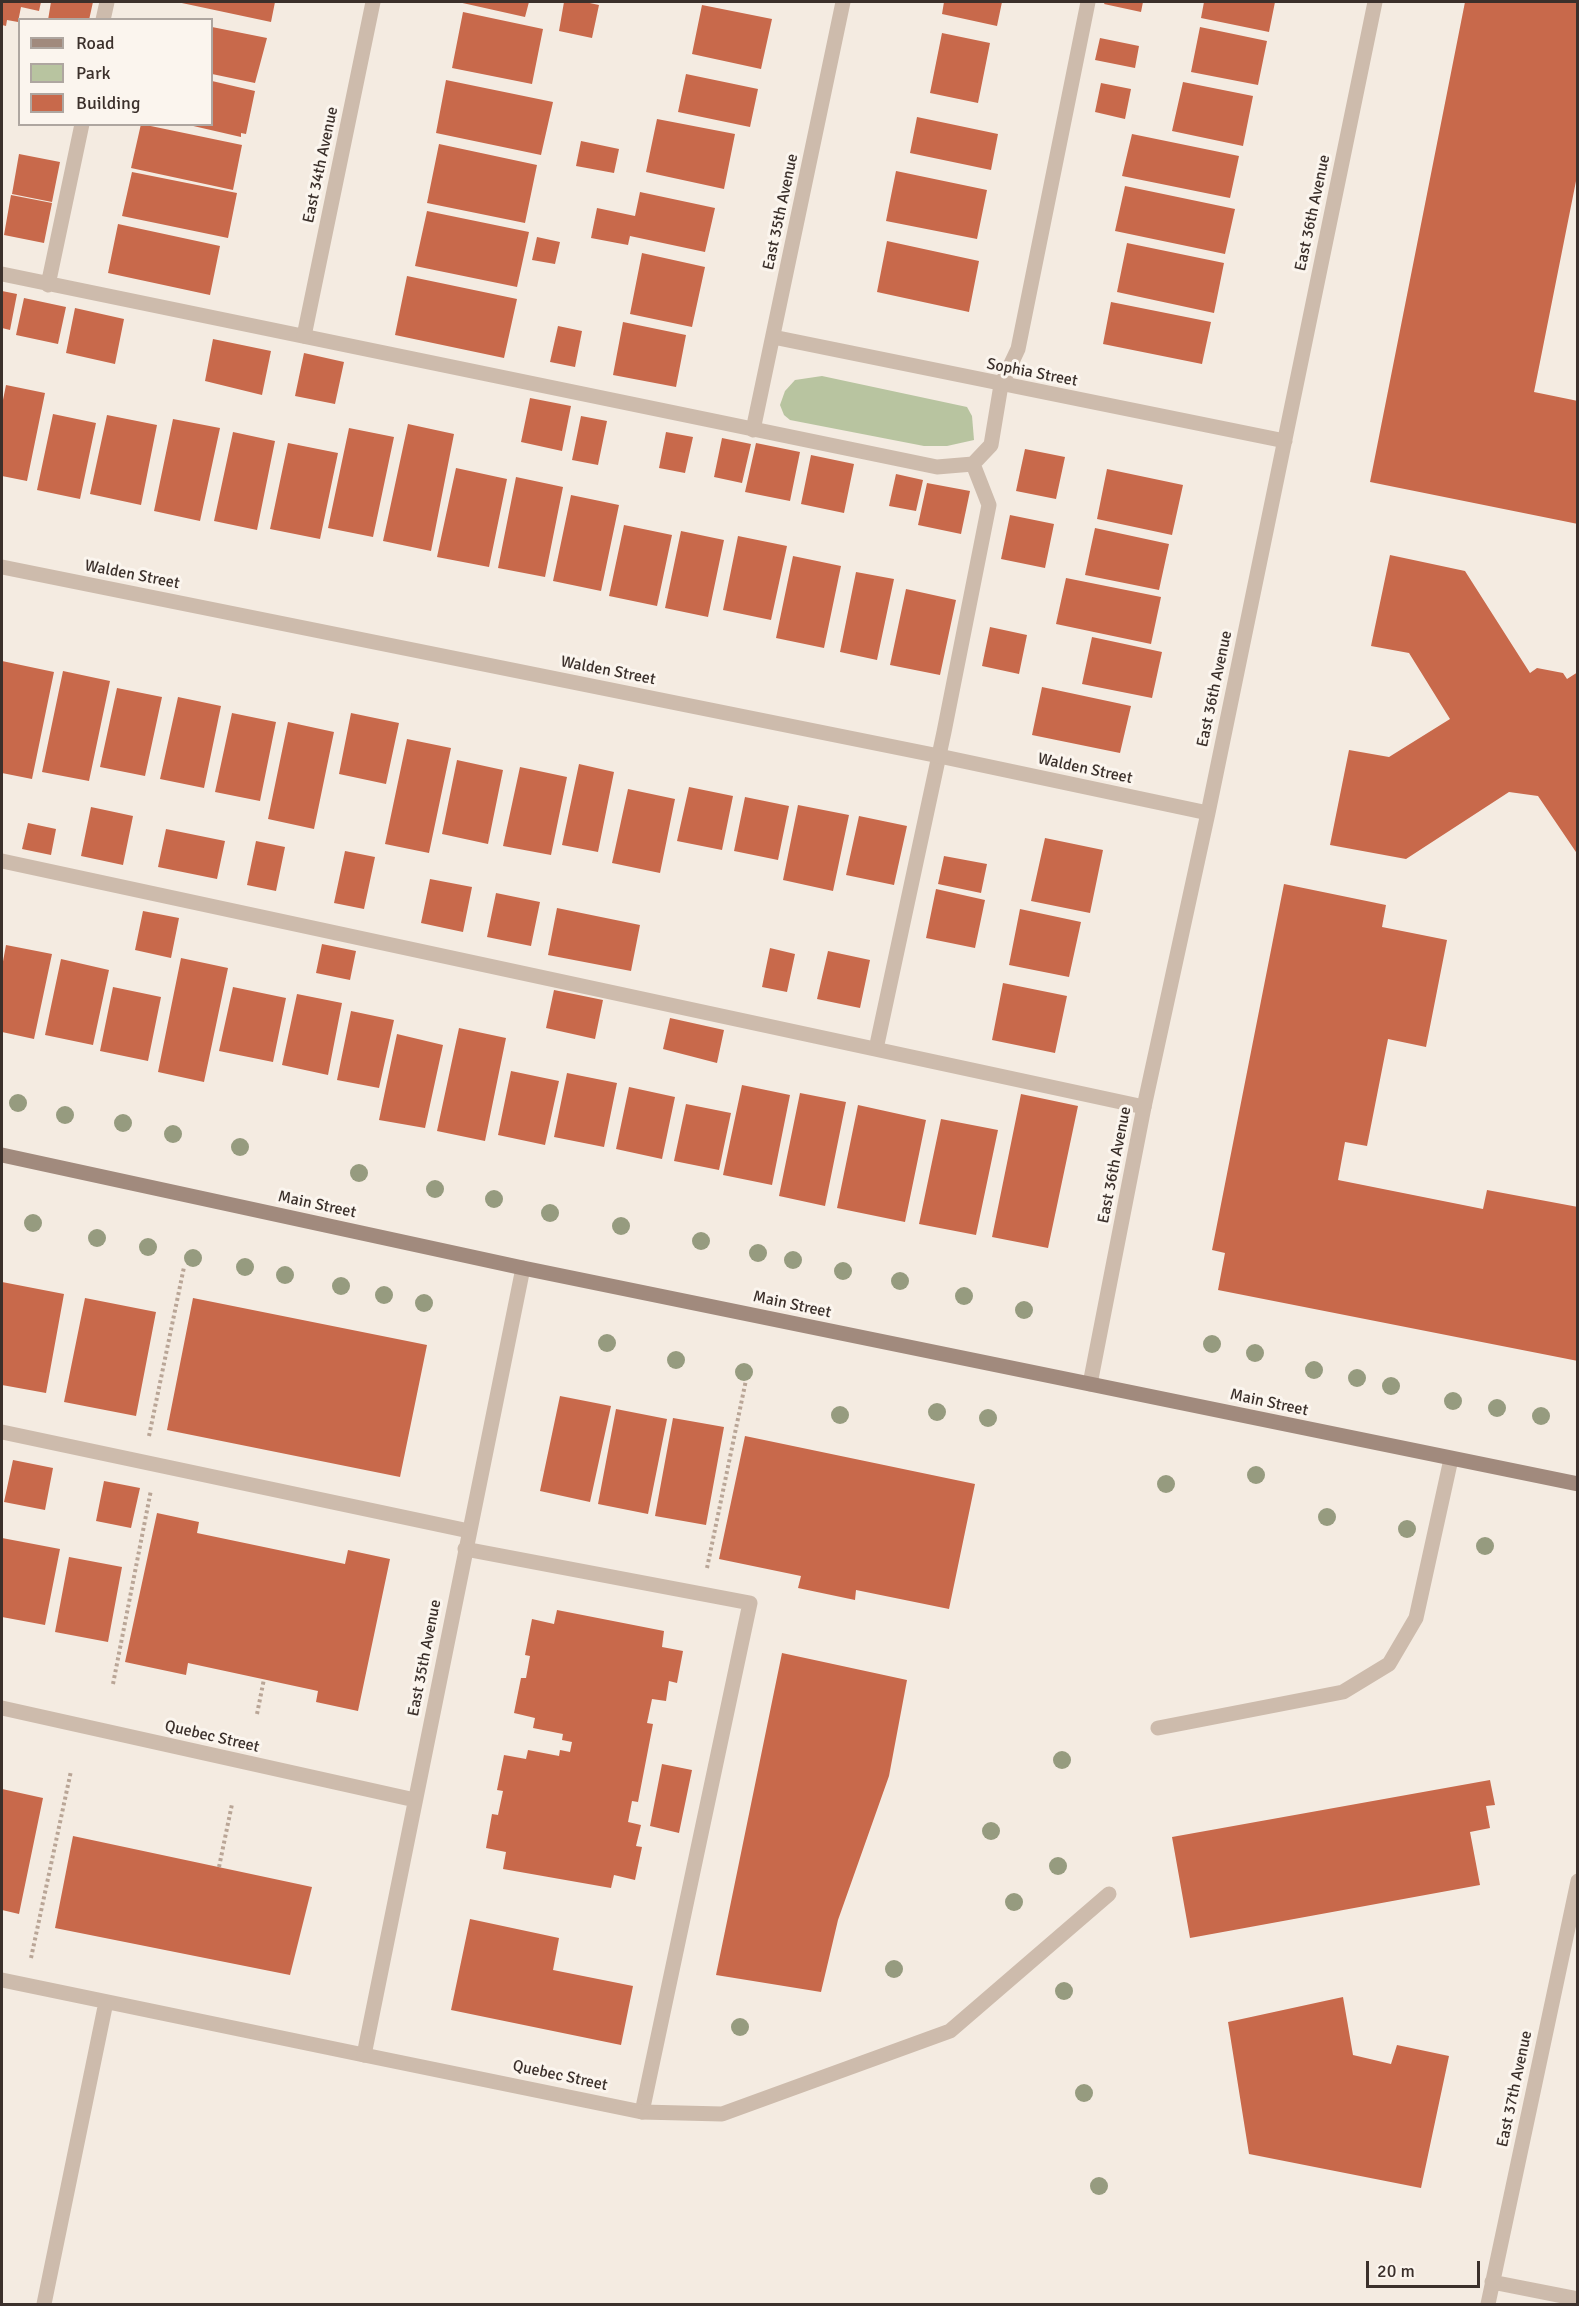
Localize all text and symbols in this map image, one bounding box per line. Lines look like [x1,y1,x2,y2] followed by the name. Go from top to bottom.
[18,18,213,126] legend
[76,32,115,54] text: Road
[76,62,111,84] text: Park
[76,92,140,114] text: Building
[299,105,343,225] street label: East 34th Avenue
[759,152,803,272] street label: East 35th Avenue
[1291,153,1335,273] street label: East 36th Avenue
[985,355,1079,391] street label: Sophia Street
[83,556,181,594] street label: Walden Street
[1193,629,1237,749] street label: East 36th Avenue
[559,652,657,690] street label: Walden Street
[1036,750,1134,788] street label: Walden Street
[1094,1105,1136,1225] street label: East 36th Avenue
[276,1187,358,1223] street label: Main Street
[751,1287,833,1323] street label: Main Street
[1228,1385,1310,1421] street label: Main Street
[404,1598,446,1718] street label: East 35th Avenue
[163,1717,261,1757] street label: Quebec Street
[1493,2029,1537,2149] street label: East 37th Avenue
[511,2057,609,2095] street label: Quebec Street
[1369,2249,1483,2287] scale bar
[1377,2260,1415,2282] text: 20 m

